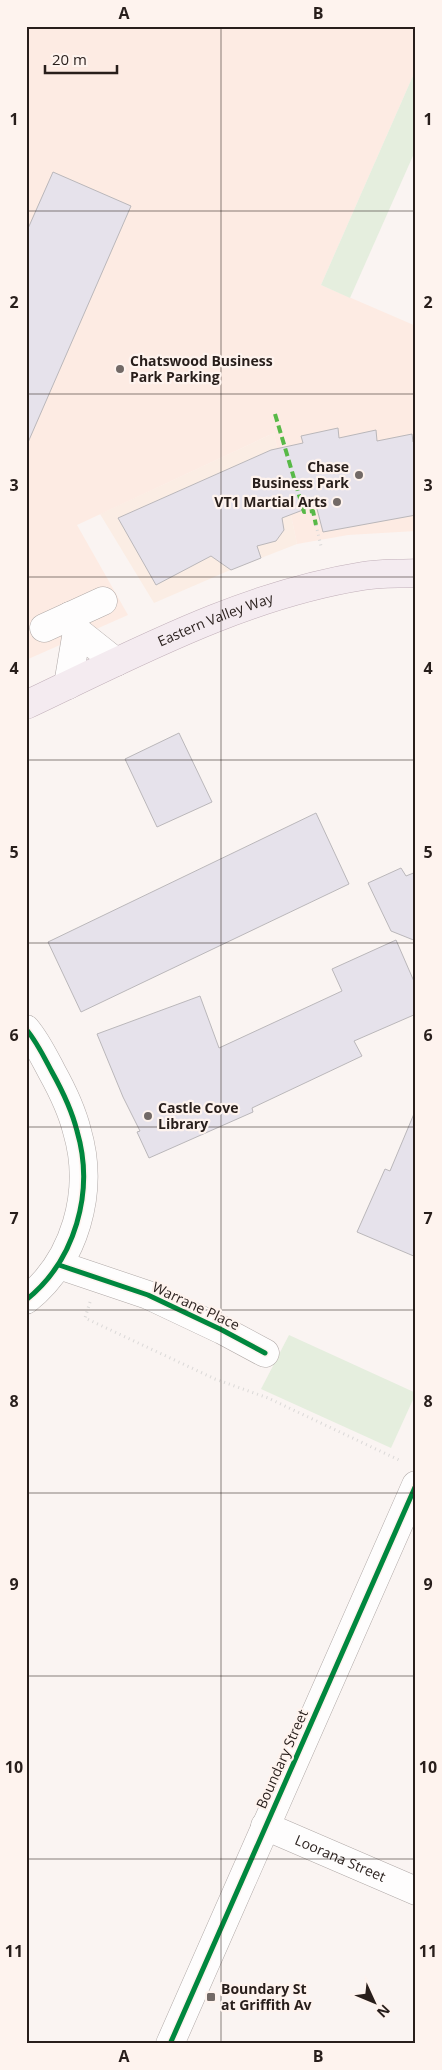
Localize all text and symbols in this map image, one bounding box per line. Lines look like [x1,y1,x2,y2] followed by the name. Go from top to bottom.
[118,2,130,24] text: A
[313,2,323,24] text: B
[45,42,118,74] scale bar
[52,49,87,69] text: 20 m
[9,108,19,130] text: 1
[423,108,433,130] text: 1
[9,291,19,313] text: 2
[423,291,433,313] text: 2
[130,351,273,386] place label: Chatswood Business Park Parking
[114,363,126,375] marker: Chatswood Business Park Parking
[252,457,349,492] place label: Chase Business Park
[353,469,365,481] marker: Chase Business Park
[9,474,19,496] text: 3
[423,474,433,496] text: 3
[214,492,327,511] place label: VT1 Martial Arts
[331,496,343,508] marker: VT1 Martial Arts
[155,588,276,650] street label: Eastern Valley Way
[9,657,19,679] text: 4
[423,657,433,679] text: 4
[9,841,19,863] text: 5
[423,841,433,863] text: 5
[9,1024,19,1046] text: 6
[423,1024,433,1046] text: 6
[158,1098,238,1133] place label: Castle Cove Library
[142,1110,154,1122] marker: Castle Cove Library
[9,1207,19,1229] text: 7
[423,1207,433,1229] text: 7
[149,1277,243,1334] street label: Warrane Place
[9,1390,19,1412] text: 8
[423,1390,433,1412] text: 8
[9,1573,19,1595] text: 9
[423,1573,433,1595] text: 9
[251,1706,312,1811] street label: Boundary Street
[5,1756,23,1778] text: 10
[419,1756,437,1778] text: 10
[292,1830,389,1886] street label: Loorana Street
[5,1940,23,1962] text: 11
[419,1940,437,1962] text: 11
[350,1978,400,2028] north arrow
[221,1979,312,2014] place label: Boundary St at Griffith Av
[205,1991,217,2003] marker: Boundary St at Griffith Av
[373,2001,395,2022] text: N
[118,2045,130,2067] text: A
[313,2045,323,2067] text: B

